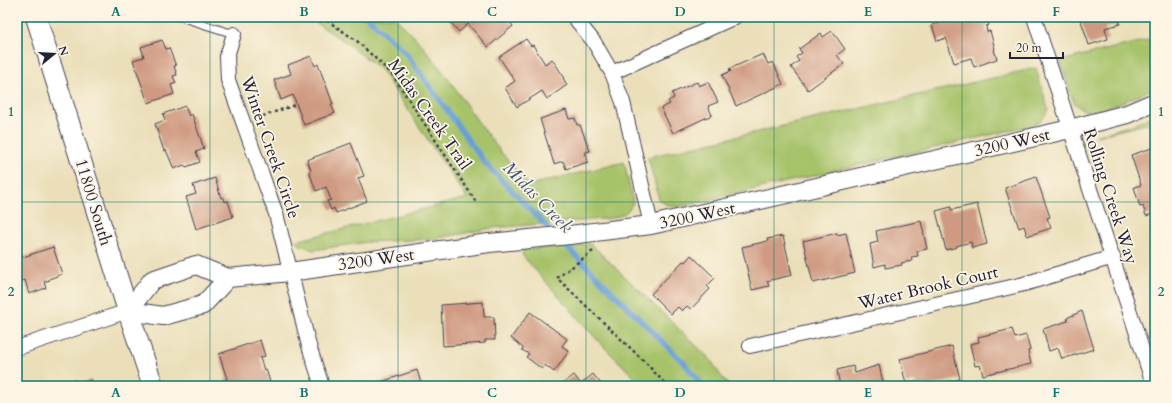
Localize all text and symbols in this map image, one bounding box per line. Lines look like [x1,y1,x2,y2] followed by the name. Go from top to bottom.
[111,3,121,21] text: A
[299,3,309,21] text: B
[487,3,497,21] text: C
[674,3,686,21] text: D
[864,3,872,21] text: E
[1052,3,1060,21] text: F
[34,34,74,74] north arrow
[1010,34,1063,60] scale bar
[1016,40,1043,56] text: 20 m
[54,44,72,58] text: N
[383,54,477,175] street label: Midas Creek Trail
[235,72,306,221] street label: Winter Creek Circle
[8,103,14,121] text: 1
[1158,103,1164,121] text: 1
[972,122,1053,162] street label: 3200 West
[1078,125,1143,267] street label: Rolling Creek Way
[69,156,118,249] street label: 11800 South
[497,156,578,239] water label: Midas Creek
[657,196,738,235] street label: 3200 West
[336,243,416,276] street label: 3200 West
[855,260,1001,315] street label: Water Brook Court
[8,283,15,301] text: 2
[1158,283,1165,301] text: 2
[111,384,121,402] text: A
[299,384,309,402] text: B
[487,384,497,402] text: C
[674,384,686,402] text: D
[864,384,872,402] text: E
[1052,384,1060,402] text: F

